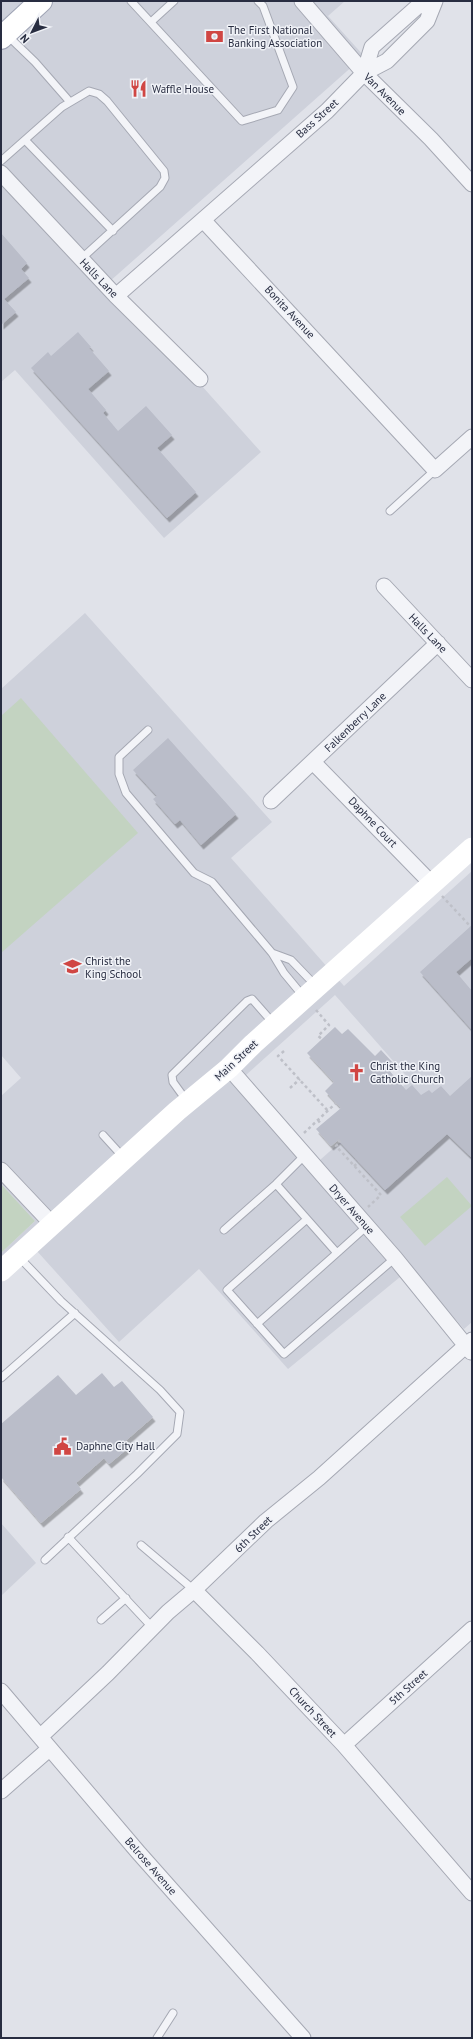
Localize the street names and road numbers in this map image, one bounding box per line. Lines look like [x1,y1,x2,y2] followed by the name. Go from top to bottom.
[360,69,409,118] street label: Van Avenue
[293,95,341,141] street label: Bass Street
[77,255,121,301] street label: Halls Lane
[262,283,318,342] street label: Bonita Avenue
[406,610,450,656] street label: Halls Lane
[321,689,389,755] street label: Falkenberry Lane
[345,794,401,850] street label: Daphne Court
[211,1036,261,1084] street label: Main Street
[326,1181,378,1237] street label: Dryer Avenue
[231,1513,275,1555] street label: 6th Street
[386,1666,430,1708] street label: 5th Street
[286,1684,340,1740] street label: Church Street
[122,1834,180,1898] street label: Belrose Avenue

